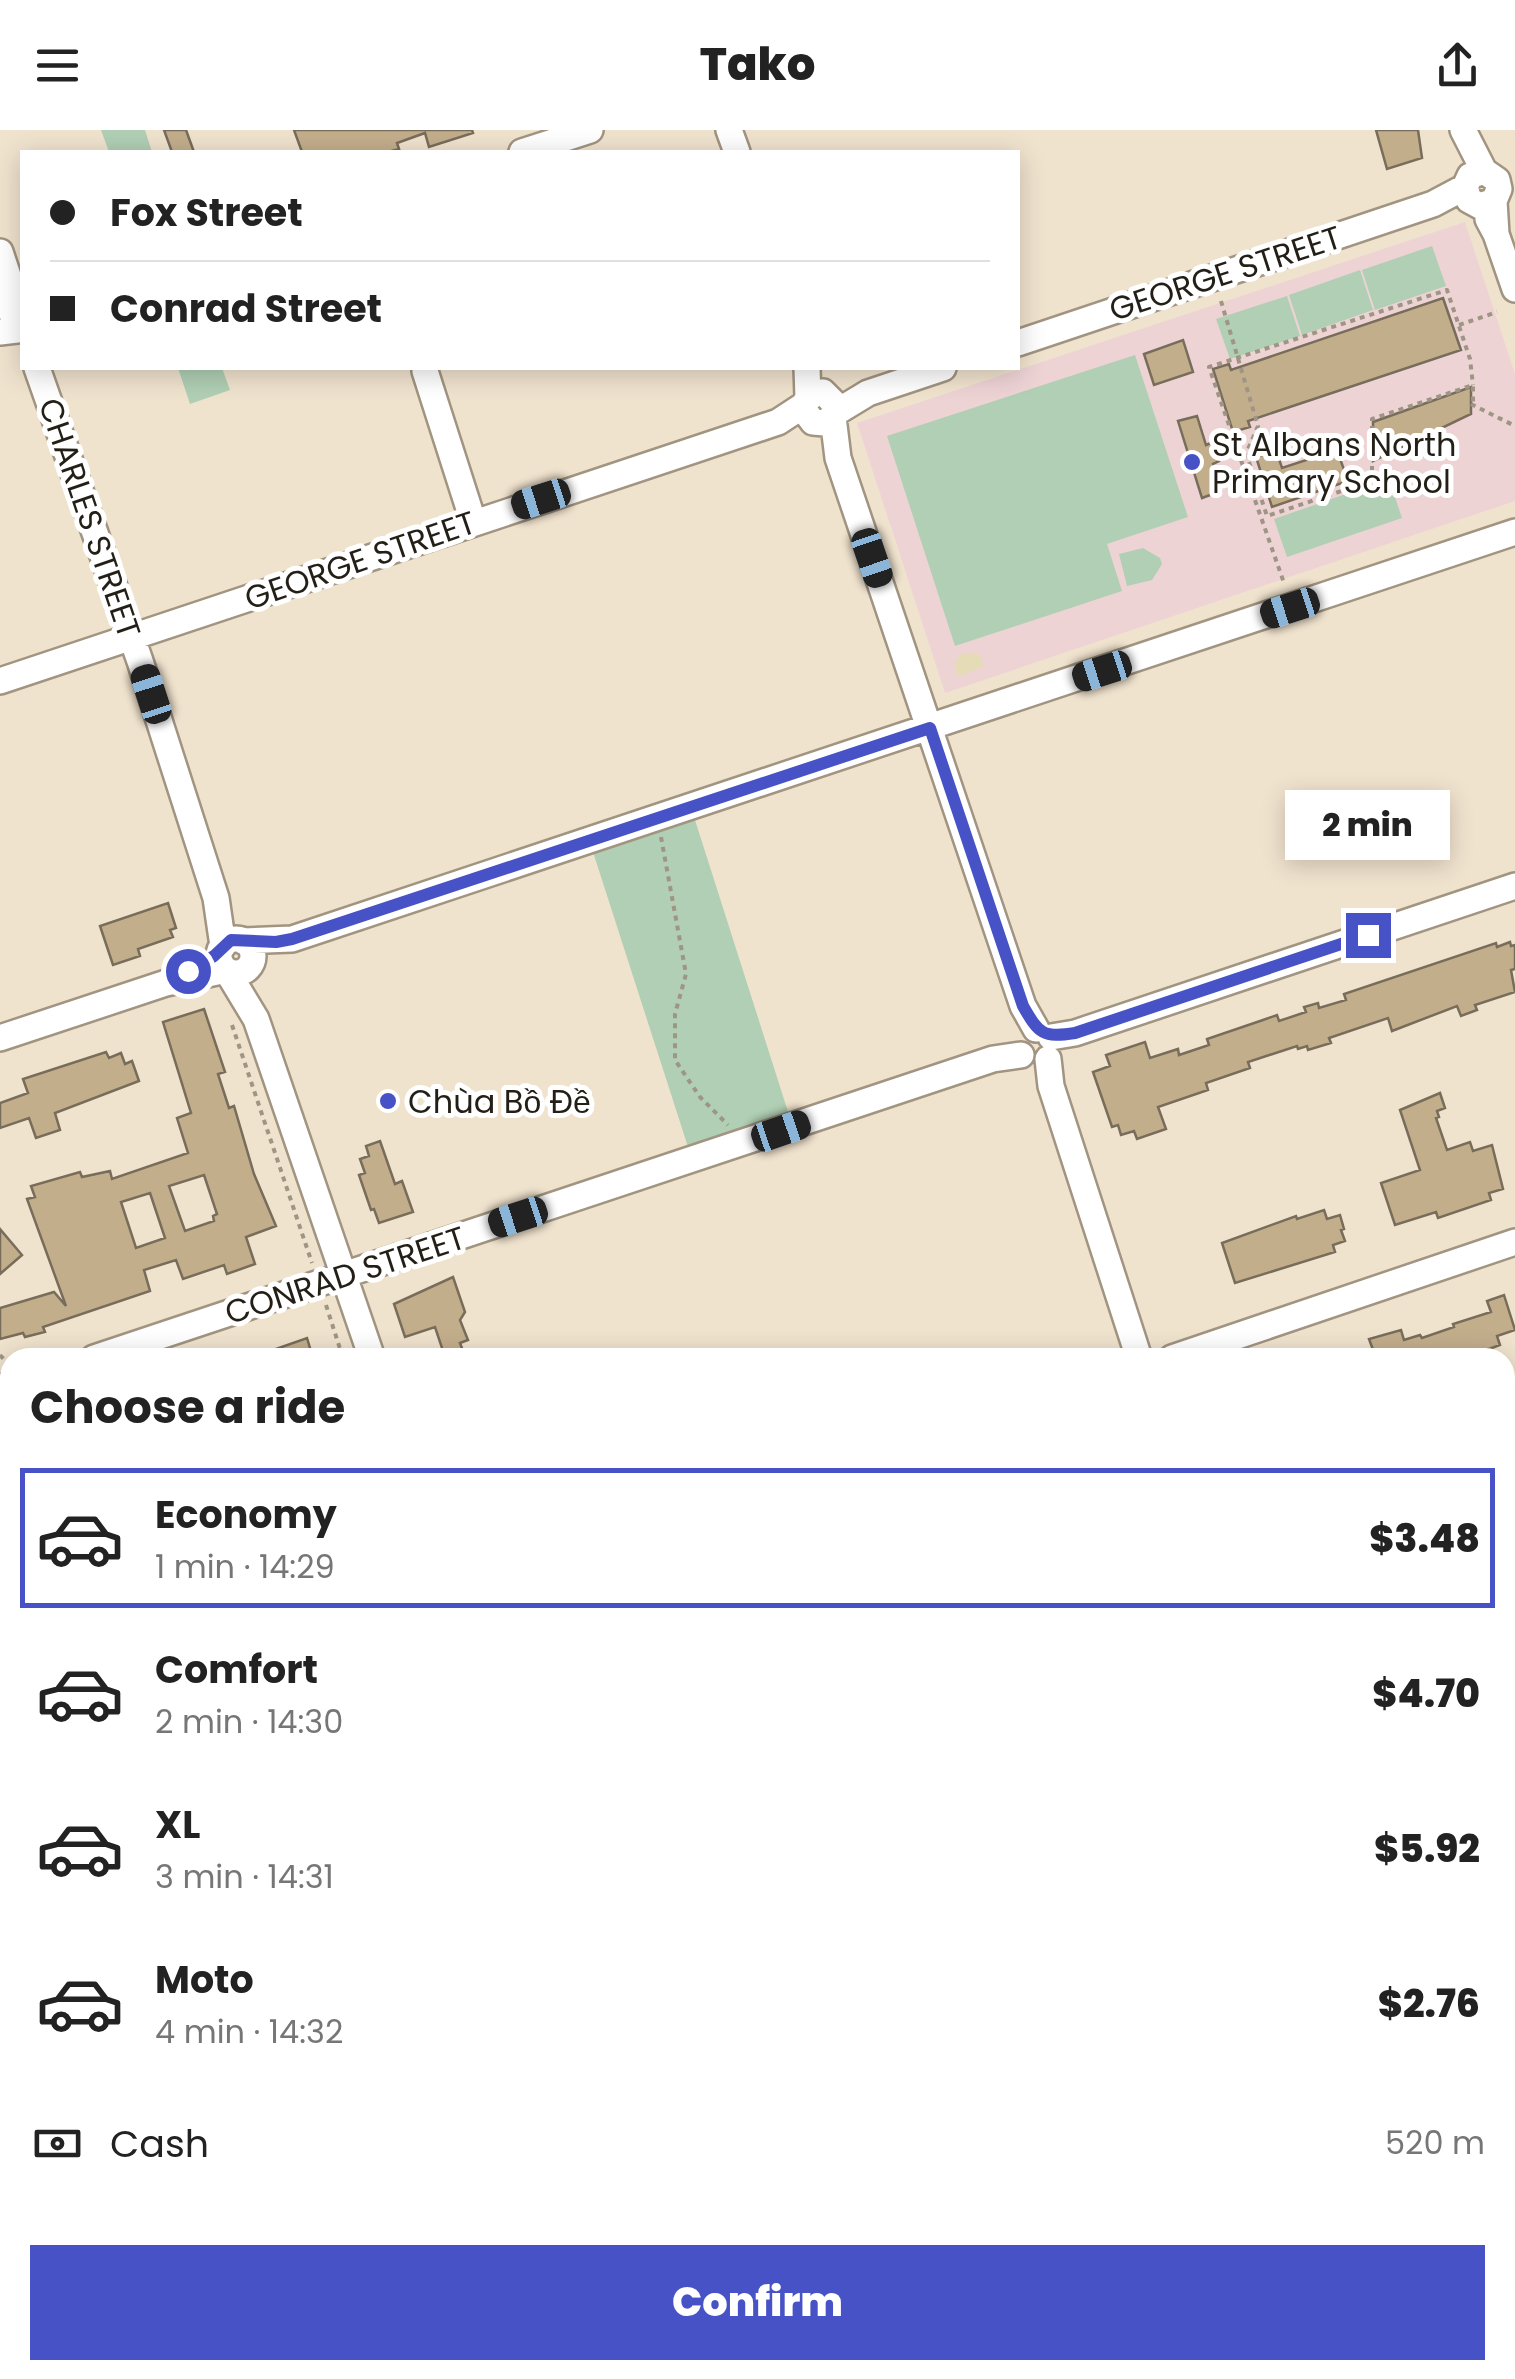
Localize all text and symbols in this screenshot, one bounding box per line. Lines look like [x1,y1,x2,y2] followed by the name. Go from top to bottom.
[700,33,815,96] text: Tako
[30,38,85,93] icon: menu
[1430,38,1485,93] icon: share
[110,186,303,239] text: Fox Street
[1103,214,1347,332] street label: GEORGE STREET
[110,282,382,335] text: Conrad Street
[28,392,152,644] street label: CHARLES STREET
[1212,422,1456,504] place label: St Albans North Primary School
[1181,451,1203,473] marker: St Albans North Primary School
[508,475,574,523] car
[239,499,481,621] street label: GEORGE STREET
[848,525,896,591] car
[1257,584,1323,632] car
[1069,647,1135,695] car
[127,661,175,727] car
[1286,790,1450,860] callout: 2 min
[1322,802,1413,847] text: 2 min
[1346,913,1391,958] route end
[166,949,211,994] route start
[408,1079,591,1124] place label: Chùa Bồ Đề
[377,1090,399,1112] marker: Chùa Bồ Đề
[748,1107,814,1155] car
[485,1193,551,1241] car
[219,1215,471,1335] street label: CONRAD STREET
[30,1376,345,1439] text: Choose a ride
[155,1488,337,1541] text: Economy
[35,1493,125,1583] icon: car
[1369,1512,1480,1565] text: $3.48
[155,1544,335,1589] text: 1 min · 14:29
[155,1643,318,1696] text: Comfort
[35,1648,125,1738] icon: car
[1372,1667,1480,1720] text: $4.70
[155,1699,343,1744] text: 2 min · 14:30
[155,1798,200,1851] text: XL
[35,1803,125,1893] icon: car
[1374,1822,1480,1875] text: $5.92
[155,1854,334,1899] text: 3 min · 14:31
[155,1953,254,2006] text: Moto
[35,1958,125,2048] icon: car
[1378,1977,1480,2030] text: $2.76
[155,2009,343,2054] text: 4 min · 14:32
[30,2116,85,2171] icon: cash
[110,2117,209,2170] text: Cash
[1385,2120,1485,2165] text: 520 m
[30,2245,1485,2360] button: Confirm

